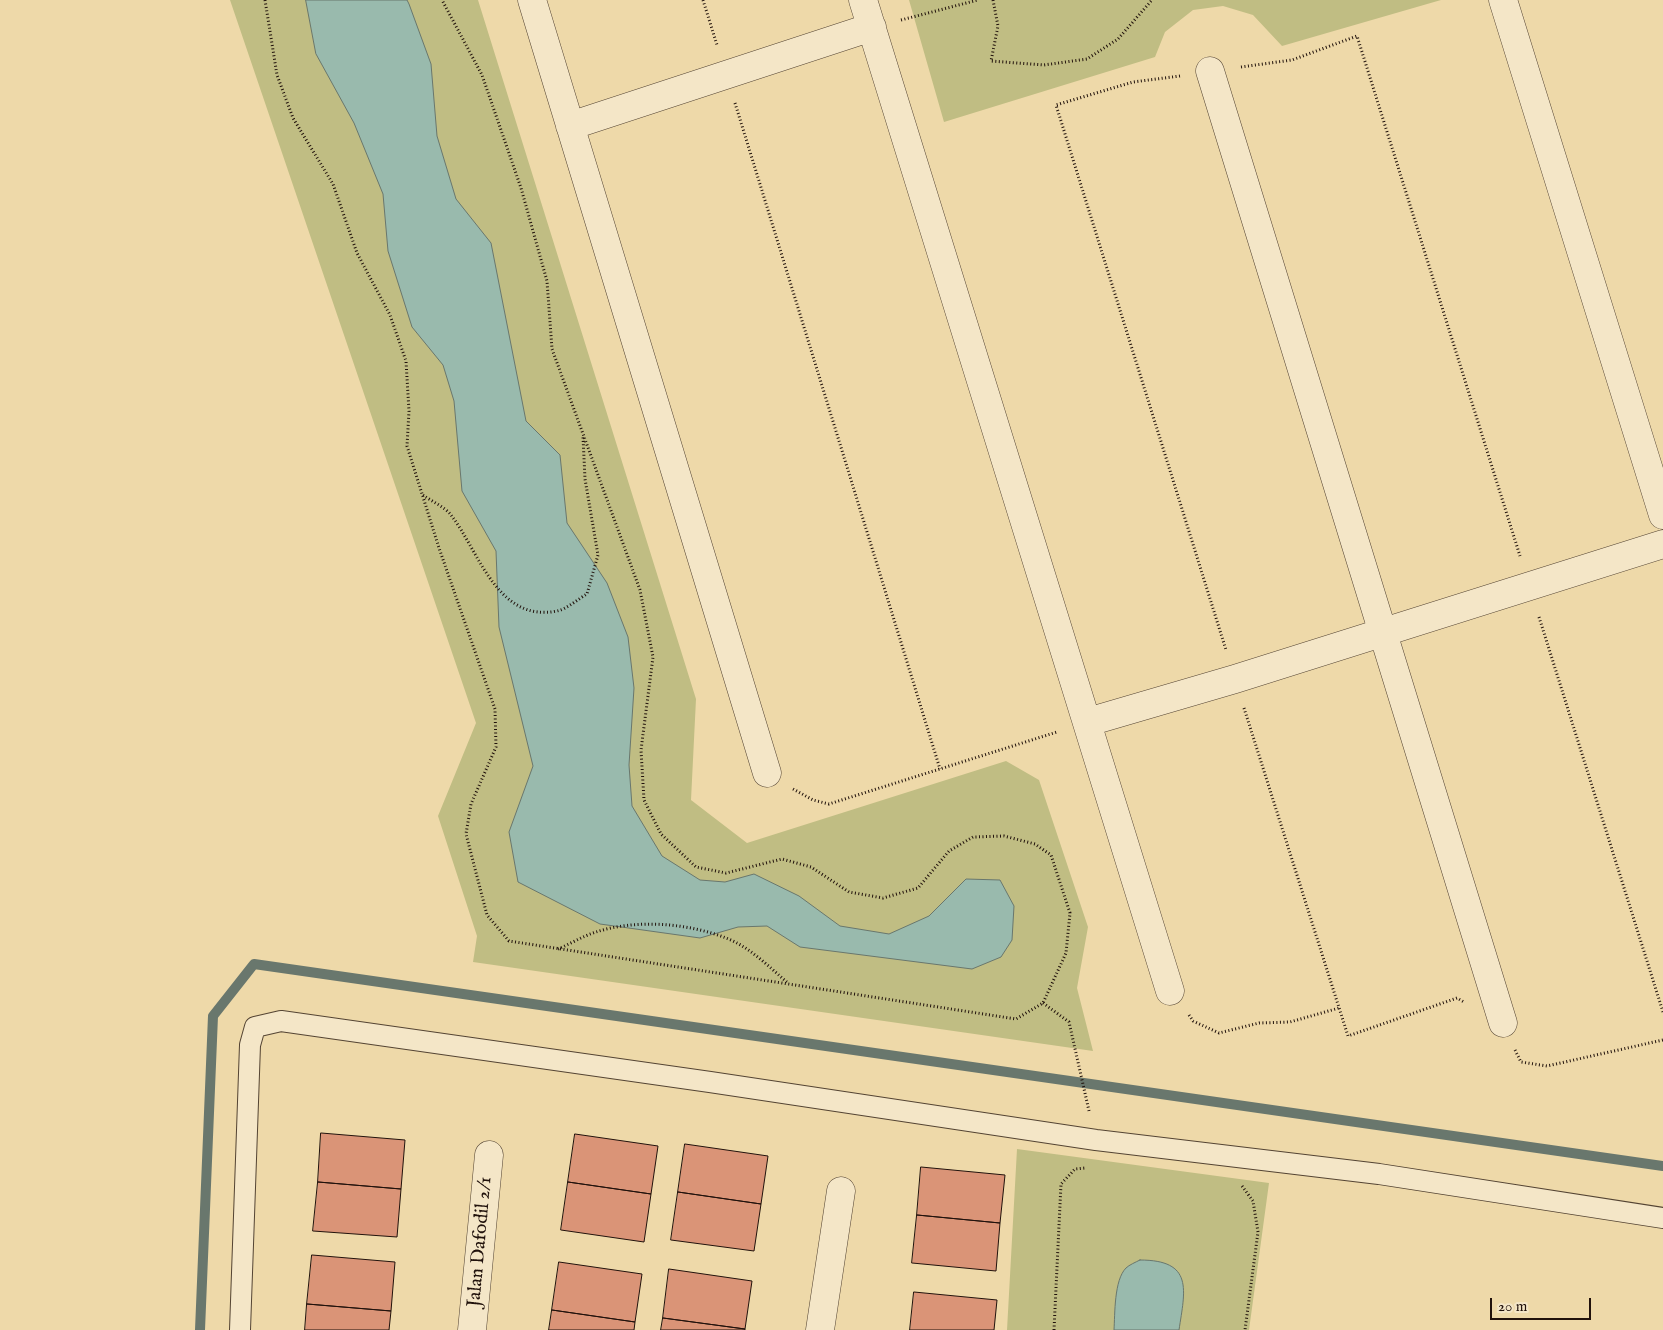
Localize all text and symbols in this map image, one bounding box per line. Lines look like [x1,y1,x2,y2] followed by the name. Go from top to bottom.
[464,1176,498,1308] street label: Jalan Dafodil 2/1
[1493,1288,1594,1320] scale bar
[1498,1297,1527,1316] text: 20 m

